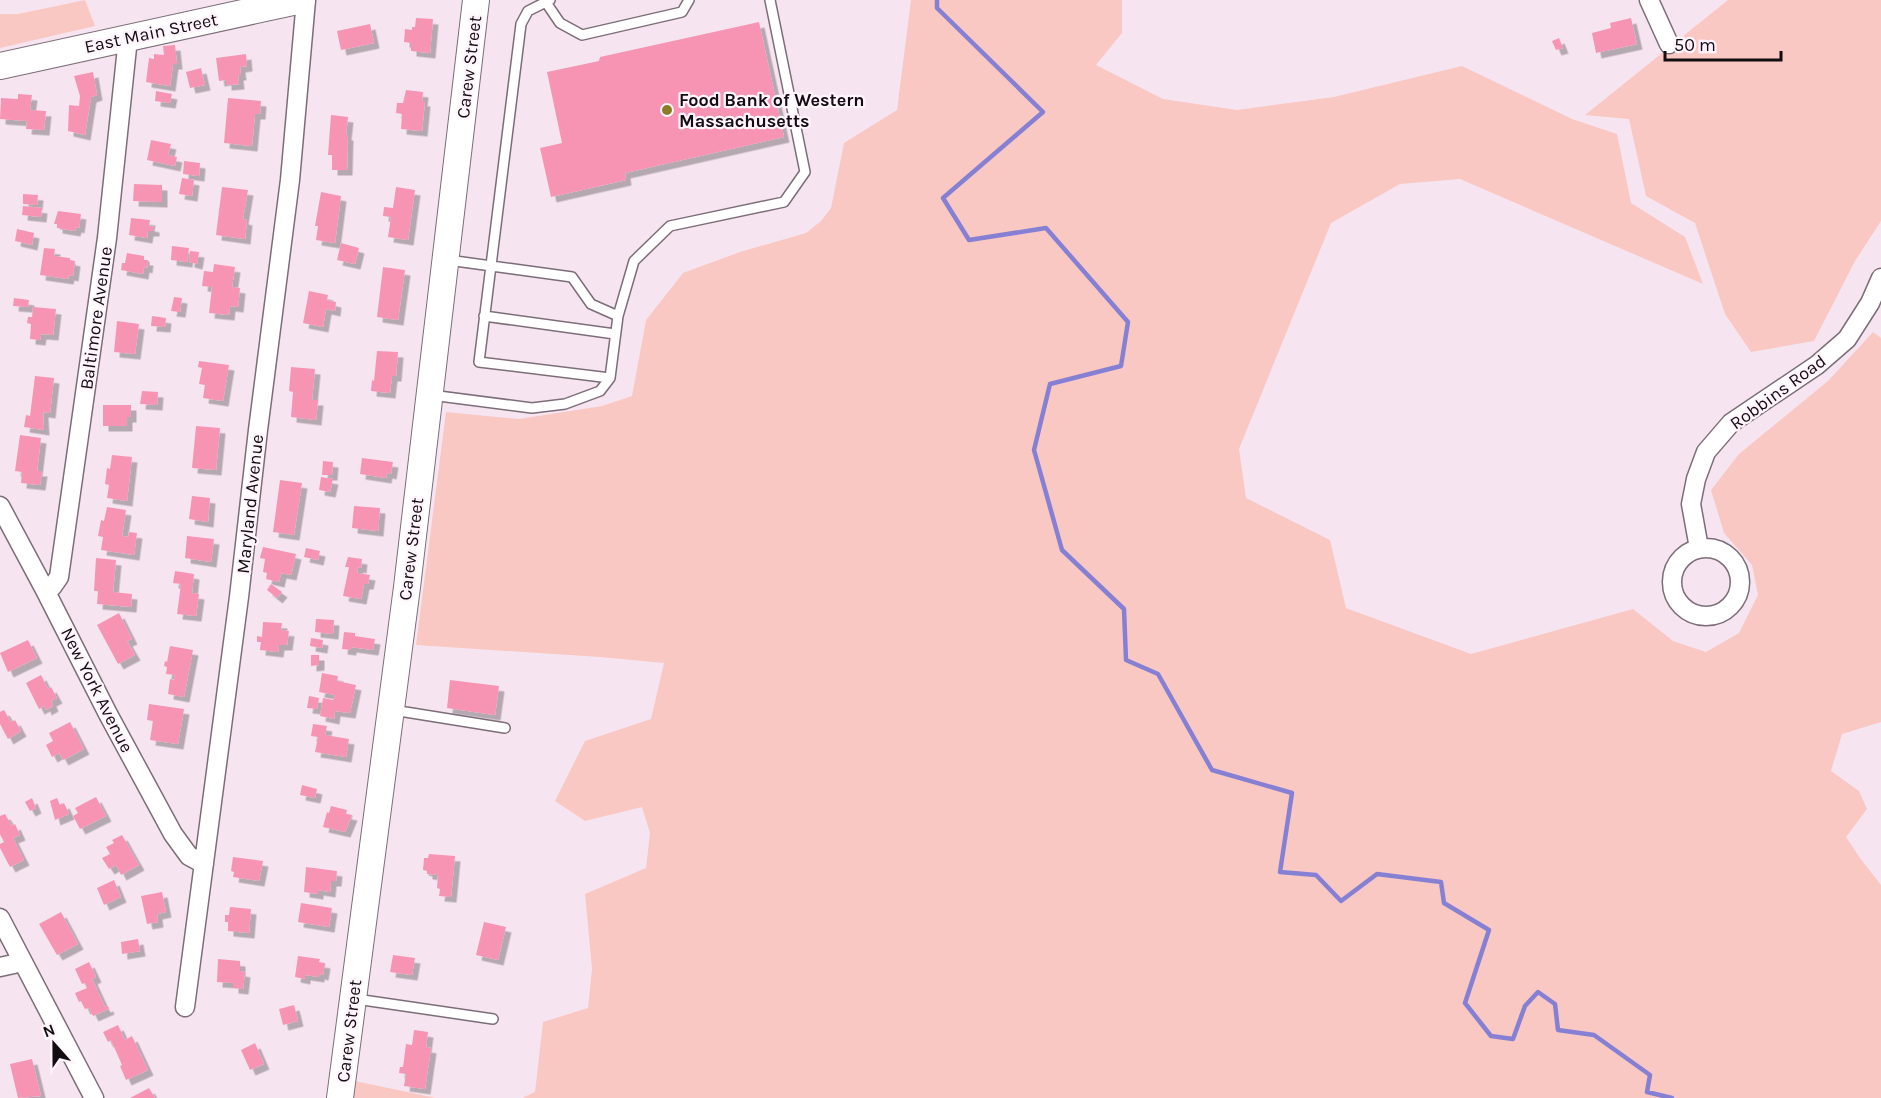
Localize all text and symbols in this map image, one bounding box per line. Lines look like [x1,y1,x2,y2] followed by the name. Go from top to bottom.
[82,8,220,58] street label: East Main Street
[452,14,486,120] street label: Carew Street
[1665,24,1780,62] scale bar
[1674,34,1716,56] text: 50 m
[679,89,864,132] place label: Food Bank of Western Massachusetts
[660,103,674,117] marker: Food Bank of Western Massachusetts
[75,245,117,391] street label: Baltimore Avenue
[1726,350,1830,434] street label: Robbins Road
[232,433,268,575] street label: Maryland Avenue
[394,496,428,602] street label: Carew Street
[56,624,138,756] street label: New York Avenue
[332,978,366,1084] street label: Carew Street
[24,1014,84,1074] north arrow
[40,1020,58,1041] text: N

